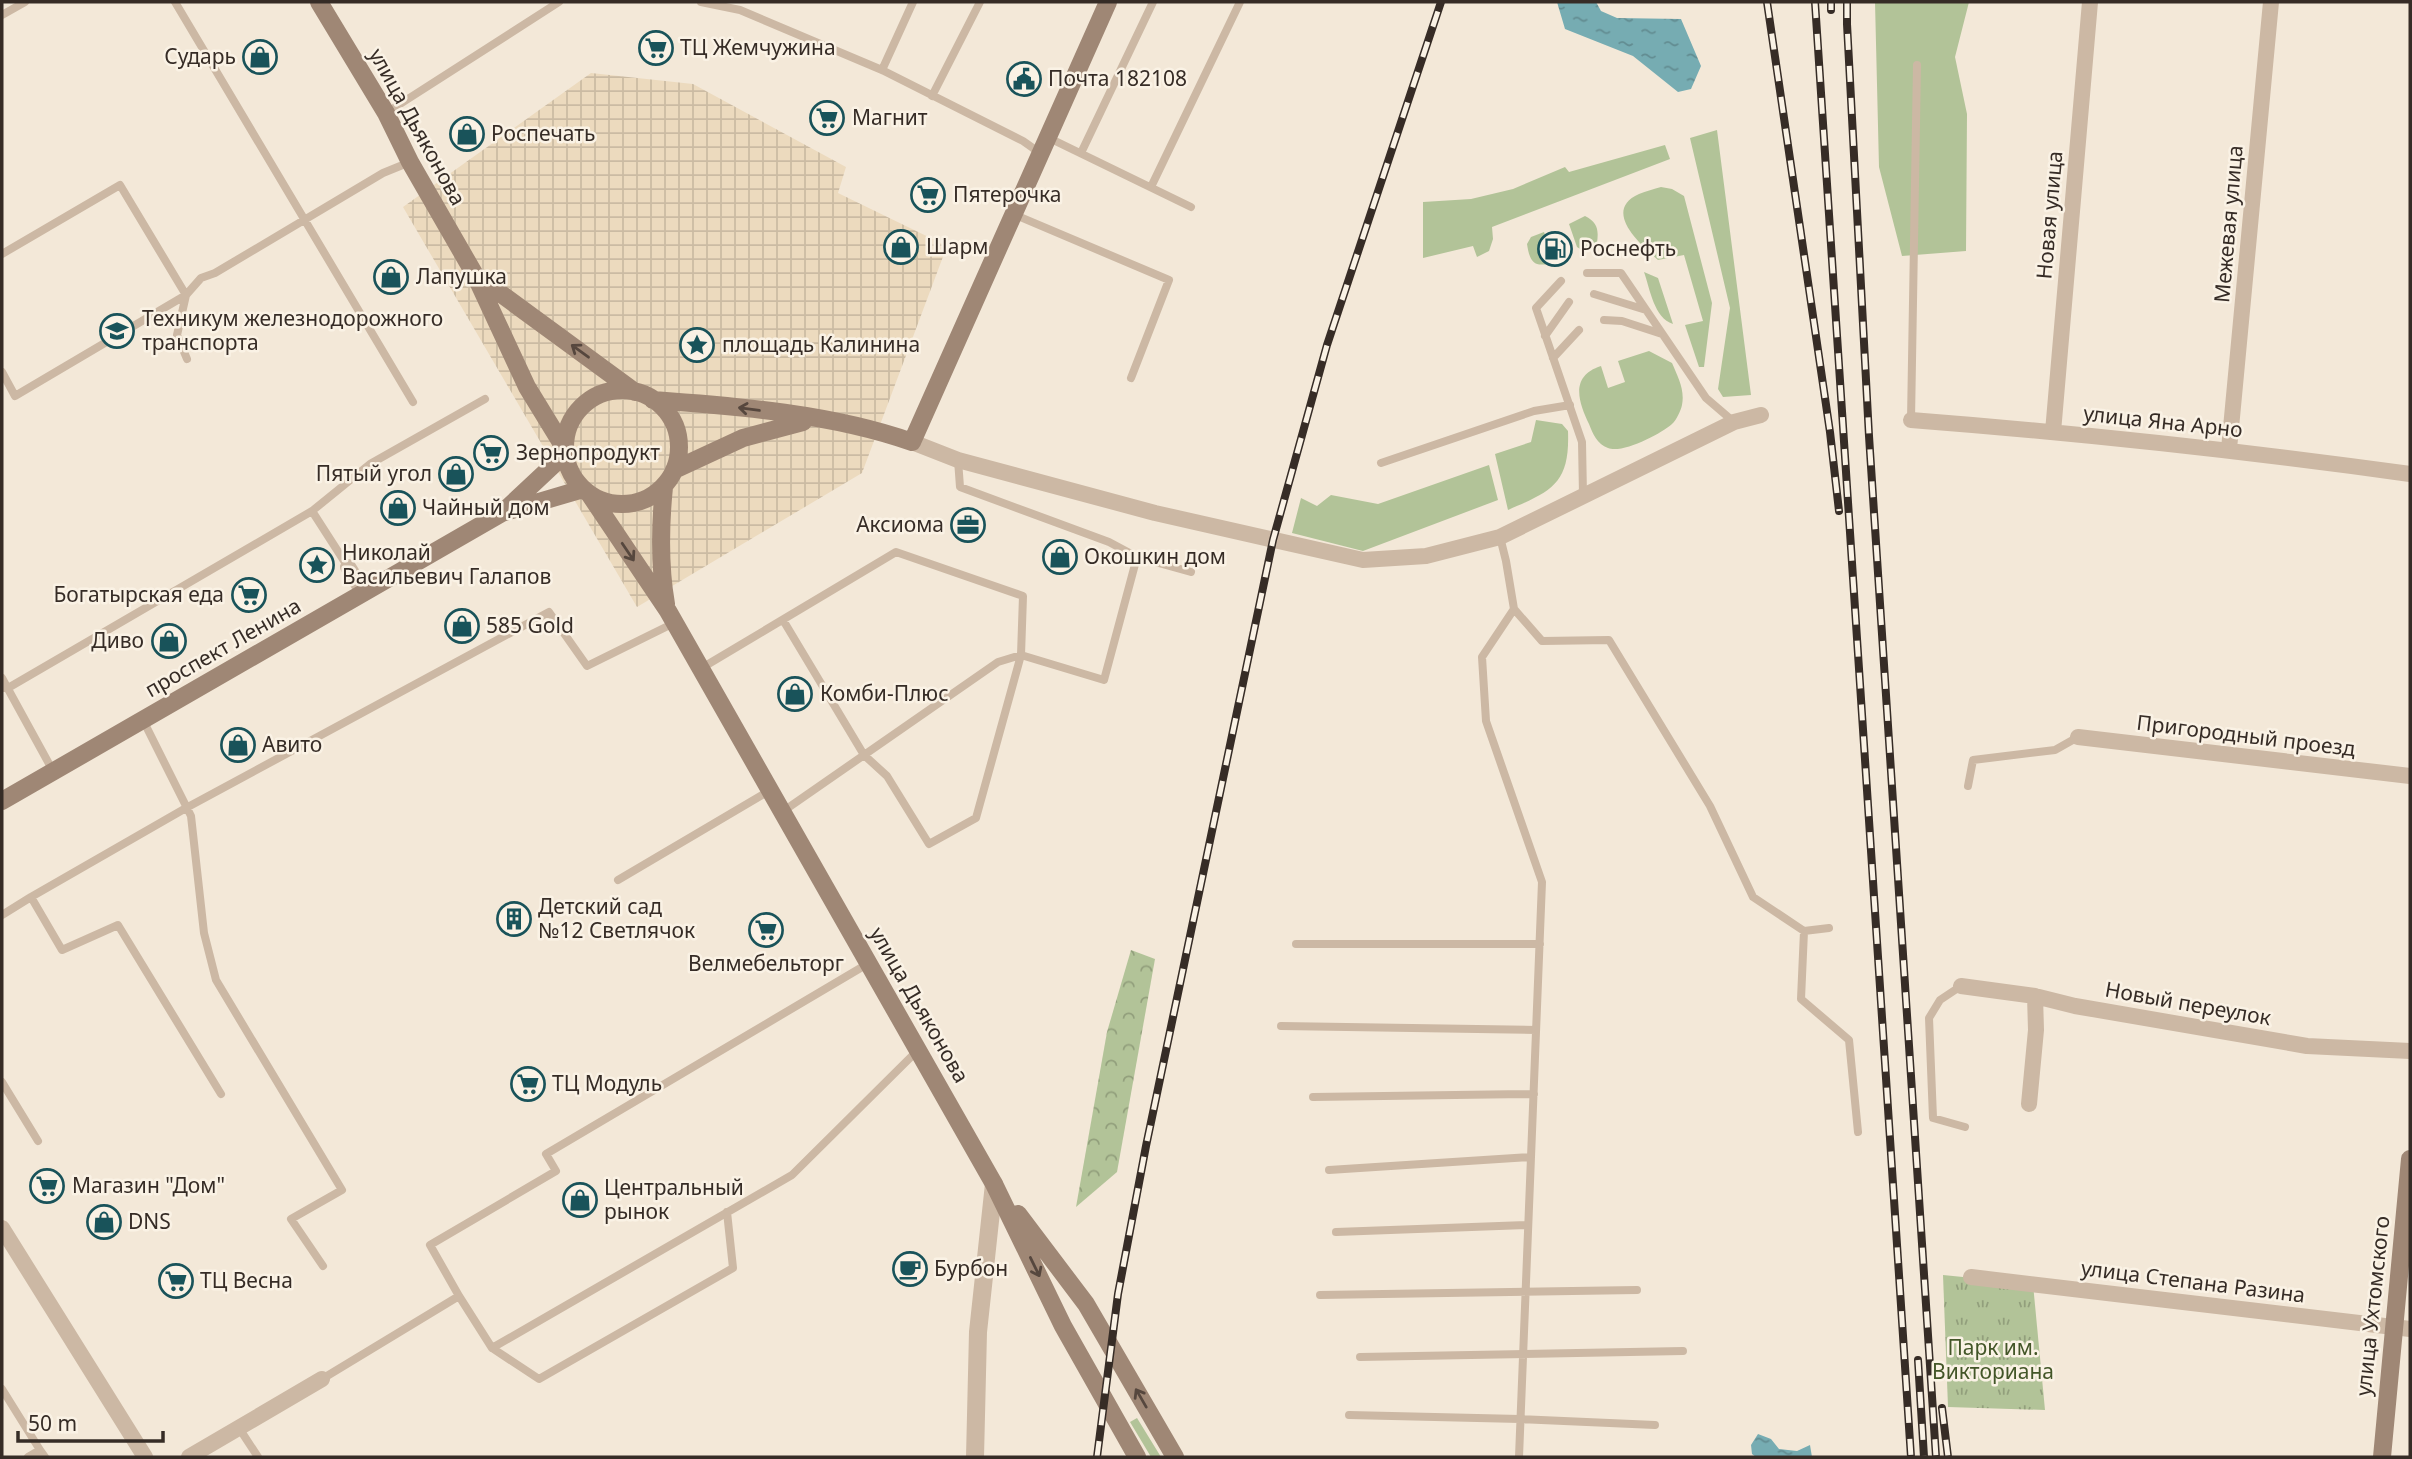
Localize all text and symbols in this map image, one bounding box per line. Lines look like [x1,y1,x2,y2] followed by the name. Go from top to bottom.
[637,29,675,67] supermarket icon: ТЦ Жемчужина
[680,33,836,61] place label: ТЦ Жемчужина
[241,38,279,76] shop icon: Сударь
[164,42,236,70] place label: Сударь
[363,43,473,210] street label: улица Дьяконова
[1005,60,1043,98] public building icon: Почта 182108
[1048,64,1187,92] place label: Почта 182108
[808,99,846,137] supermarket icon: Магнит
[852,103,928,131] place label: Магнит
[448,115,486,153] shop icon: Роспечать
[491,119,595,147] place label: Роспечать
[2207,144,2249,304] street label: Межевая улица
[2029,150,2069,280] street label: Новая улица
[909,176,947,214] supermarket icon: Пятерочка
[953,180,1061,208] place label: Пятерочка
[882,228,920,266] shop icon: Шарм
[1536,230,1574,268] fuel station icon: Роснефть
[926,232,988,260] place label: Шарм
[1580,234,1676,262] place label: Роснефть
[372,258,410,296] shop icon: Лапушка
[416,262,507,290] place label: Лапушка
[142,304,443,356] place label: Техникум железнодорожного транспорта
[98,312,136,350] school or university icon: Техникум железнодорожного транспорта
[678,326,716,364] place icon: площадь Калинина
[722,330,920,358] place label: площадь Калинина
[571,344,589,359] one-way arrow
[2082,399,2244,443] street label: улица Яна Арно
[738,403,761,416] one-way arrow
[472,434,510,472] supermarket icon: Зернопродукт
[516,438,660,466] place label: Зернопродукт
[437,455,475,493] shop icon: Пятый угол
[316,459,432,487] place label: Пятый угол
[379,489,417,527] shop icon: Чайный дом
[422,493,550,521] place label: Чайный дом
[949,506,987,544] office icon: Аксиома
[856,510,944,538] place label: Аксиома
[342,538,551,590] place label: Николай Васильевич Галапов
[1041,538,1079,576] shop icon: Окошкин дом
[621,542,635,561] one-way arrow
[1084,542,1226,570] place label: Окошкин дом
[298,546,336,584] place icon: Николай Васильевич Галапов
[230,576,268,614] supermarket icon: Богатырская еда
[53,580,224,608] place label: Богатырская еда
[139,591,306,703] street label: проспект Ленина
[443,607,481,645] shop icon: 585 Gold
[486,611,574,639] place label: 585 Gold
[150,622,188,660] shop icon: Диво
[91,626,144,654] place label: Диво
[776,675,814,713] shop icon: Комби-Плюс
[820,679,949,707] place label: Комби-Плюс
[2135,708,2357,762] street label: Пригородный проезд
[219,726,257,764] shop icon: Авито
[262,730,322,758] place label: Авито
[538,892,695,944] place label: Детский сад №12 Светлячок
[495,900,533,938] building icon: Детский сад №12 Светлячок
[747,911,785,949] supermarket icon: Велмебельторг
[864,921,976,1088] street label: улица Дьяконова
[688,949,844,977] place label: Велмебельторг
[2103,975,2273,1031] street label: Новый переулок
[509,1065,547,1103] supermarket icon: ТЦ Модуль
[552,1069,662,1097] place label: ТЦ Модуль
[28,1167,66,1205] supermarket icon: Магазин "Дом"
[72,1171,225,1199] place label: Магазин "Дом"
[604,1173,744,1225] place label: Центральный рынок
[561,1181,599,1219] shop icon: Центральный рынок
[85,1203,123,1241] shop icon: DNS
[128,1207,171,1235] place label: DNS
[2349,1214,2395,1397] street label: улица Ухтомского
[891,1250,929,1288] cafe icon: Бурбон
[2079,1253,2307,1309] street label: улица Степана Разина
[934,1254,1008,1282] place label: Бурбон
[1028,1256,1042,1277] one-way arrow
[157,1262,195,1300] supermarket icon: ТЦ Весна
[200,1266,293,1294] place label: ТЦ Весна
[1932,1333,2054,1385] park label: Парк им. Викториана
[1134,1389,1148,1409] one-way arrow
[18,1400,163,1444] scale bar
[28,1409,77,1437] text: 50 m

